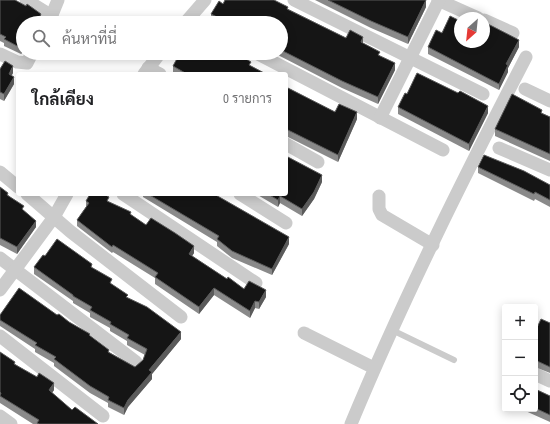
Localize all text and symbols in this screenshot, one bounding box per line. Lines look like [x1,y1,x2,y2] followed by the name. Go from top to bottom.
[454,12,490,48] north arrow
[16,16,288,60] search box
[30,27,52,49] icon: search
[62,28,117,49] text: ค้นหาที่นี่
[32,87,94,110] text: ใกล้เคียง
[223,90,272,107] text: 0 รายการ
[502,304,538,412] map controls
[502,304,538,340] button: +
[502,340,538,376] button: −
[502,376,538,412] button: locate

